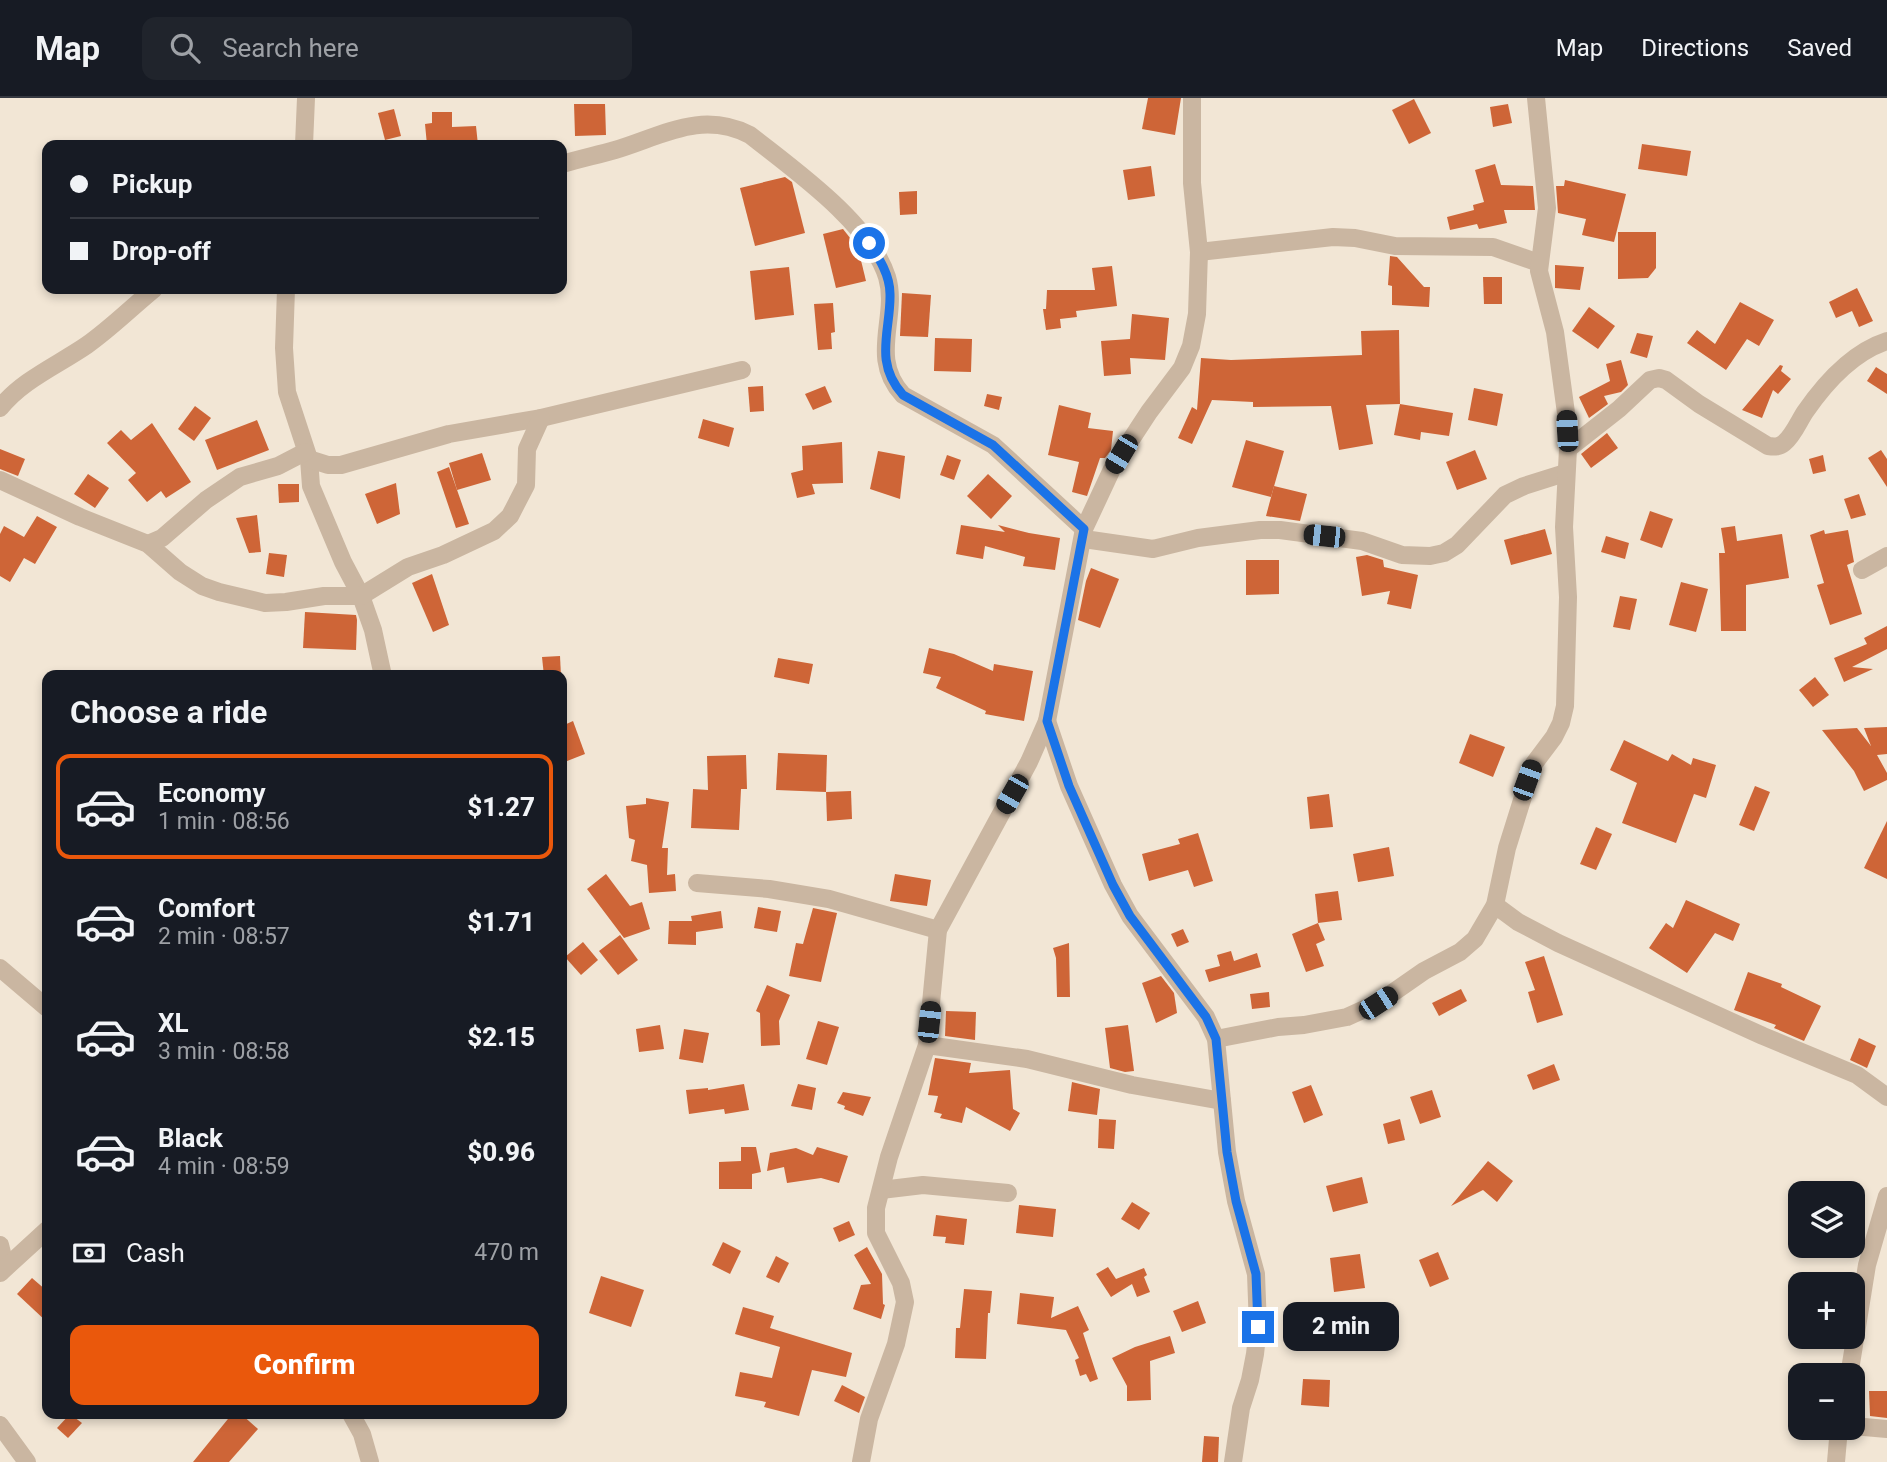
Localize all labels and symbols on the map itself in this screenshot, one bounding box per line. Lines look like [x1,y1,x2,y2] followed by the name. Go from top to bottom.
[853,227,885,259] route start
[1556,409,1579,453] car
[1102,431,1141,477] car
[1303,523,1346,549] car
[1510,757,1545,803] car
[993,771,1032,817] car
[1355,983,1402,1023] car
[917,1000,942,1044] car
[1282,1302,1398,1352] callout: 2 min
[1242,1311,1274,1343] route end

